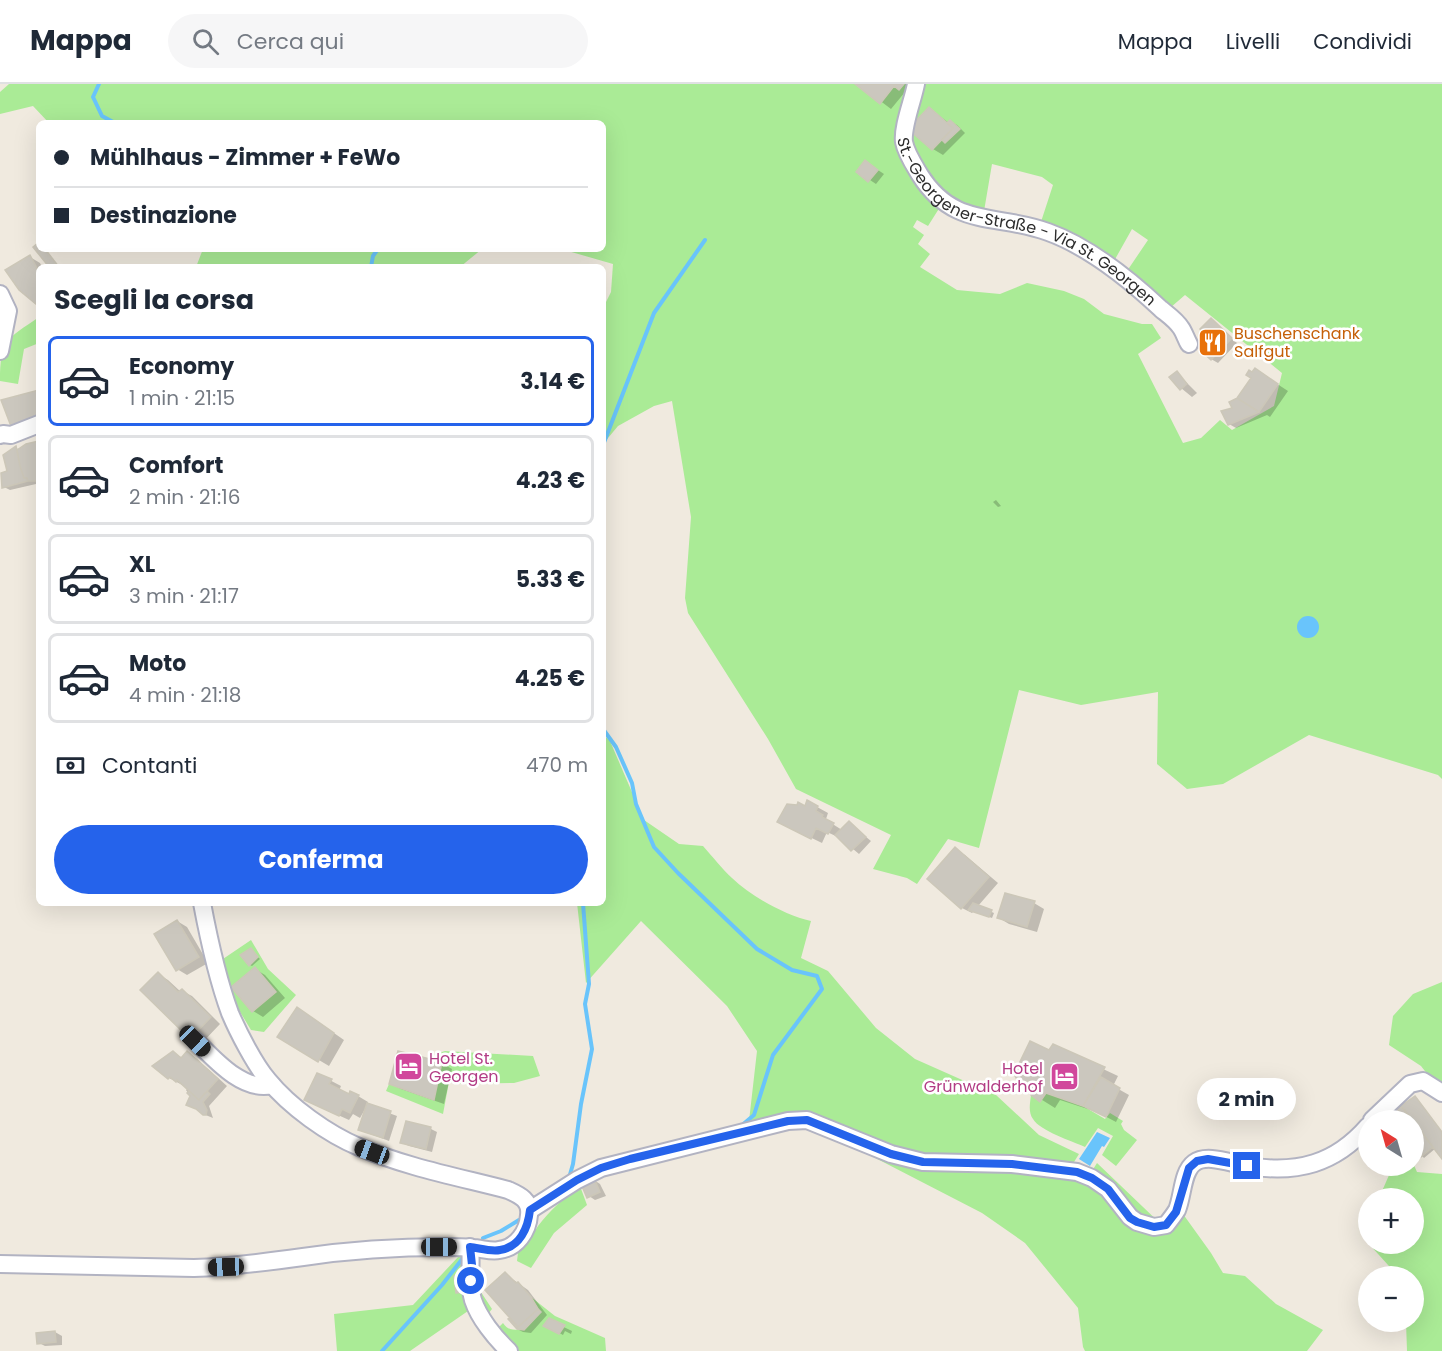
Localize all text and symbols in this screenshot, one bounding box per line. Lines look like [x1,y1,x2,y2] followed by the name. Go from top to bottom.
[168,14,588,68] search box
[30,21,132,60] text: Mappa
[189,25,222,58] icon: search
[237,26,344,57] text: Cerca qui
[1118,27,1193,56] text: Mappa
[1226,27,1280,56] text: Livelli
[1313,27,1412,56] text: Condividi
[892,135,1161,311] street label: St.-Georgener-Straße - Via St. Georgen
[90,142,400,173] text: Mühlhaus - Zimmer + FeWo
[90,200,237,231] text: Destinazione
[54,281,254,318] text: Scegli la corsa
[1234,322,1361,363] place label: Buschenschank Salfgut
[1197,326,1229,358] restaurant icon: Buschenschank Salfgut
[129,351,234,382] text: Economy
[57,354,111,408] icon: car
[520,366,585,397] text: 3.14 €
[129,384,235,412] text: 1 min · 21:15
[129,450,223,481] text: Comfort
[57,453,111,507] icon: car
[516,465,585,496] text: 4.23 €
[129,483,240,511] text: 2 min · 21:16
[129,549,155,580] text: XL
[57,552,111,606] icon: car
[516,564,585,595] text: 5.33 €
[129,582,239,610] text: 3 min · 21:17
[129,648,186,679] text: Moto
[57,651,111,705] icon: car
[515,663,585,694] text: 4.25 €
[129,681,241,709] text: 4 min · 21:18
[54,749,87,782] icon: cash
[102,750,198,781] text: Contanti
[526,751,588,779] text: 470 m
[54,825,588,894] button: Conferma
[176,1022,214,1060] car
[429,1047,499,1088] place label: Hotel St. Georgen
[392,1051,424,1083] hotel icon: Hotel St. Georgen
[924,1057,1043,1098] place label: Hotel Grünwalderhof
[1048,1061,1080,1093] hotel icon: Hotel Grünwalderhof
[1198,1079,1296,1121] callout: 2 min
[1218,1085,1275,1113] text: 2 min
[1358,1110,1424,1176] north arrow
[1358,1110,1424,1332] map controls
[352,1137,392,1167] car
[1233,1152,1260,1179] route end
[1358,1188,1424,1254] button: +
[421,1238,457,1256] car
[208,1257,244,1277] car
[1358,1266,1424,1332] button: −
[457,1267,484,1294] route start

